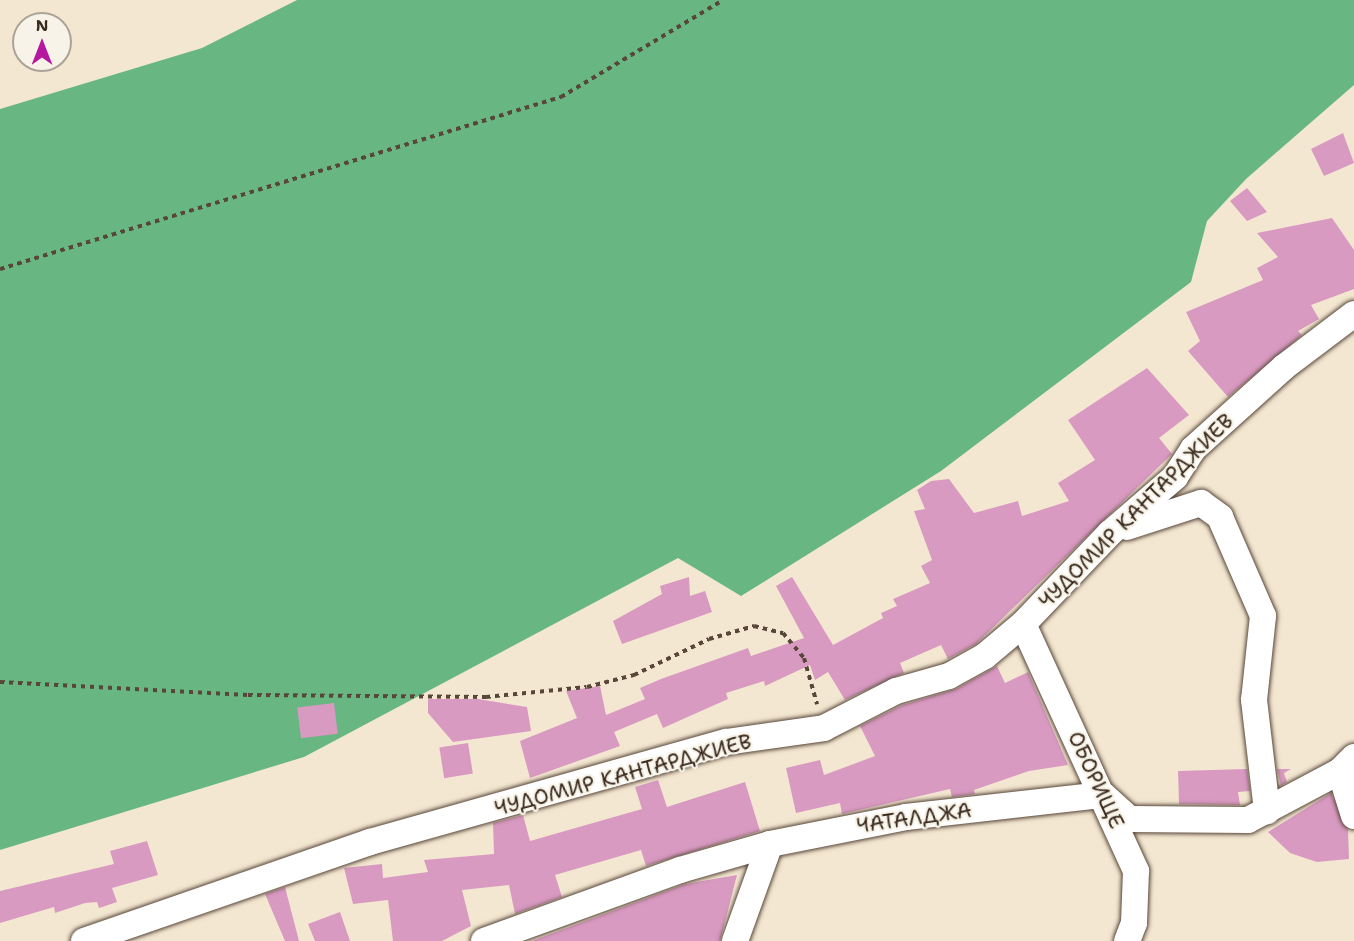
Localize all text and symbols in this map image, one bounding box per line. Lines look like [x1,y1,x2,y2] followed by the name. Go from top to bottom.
[12,12,72,72] north arrow
[36,15,48,36] text: N
[1033,408,1239,614] street label: ЧУДОМИР КАНТАРДЖИЕВ
[1062,727,1130,833] street label: ОБОРИЩЕ
[492,729,754,821] street label: ЧУДОМИР КАНТАРДЖИЕВ
[855,797,973,839] street label: ЧАТАЛДЖА

